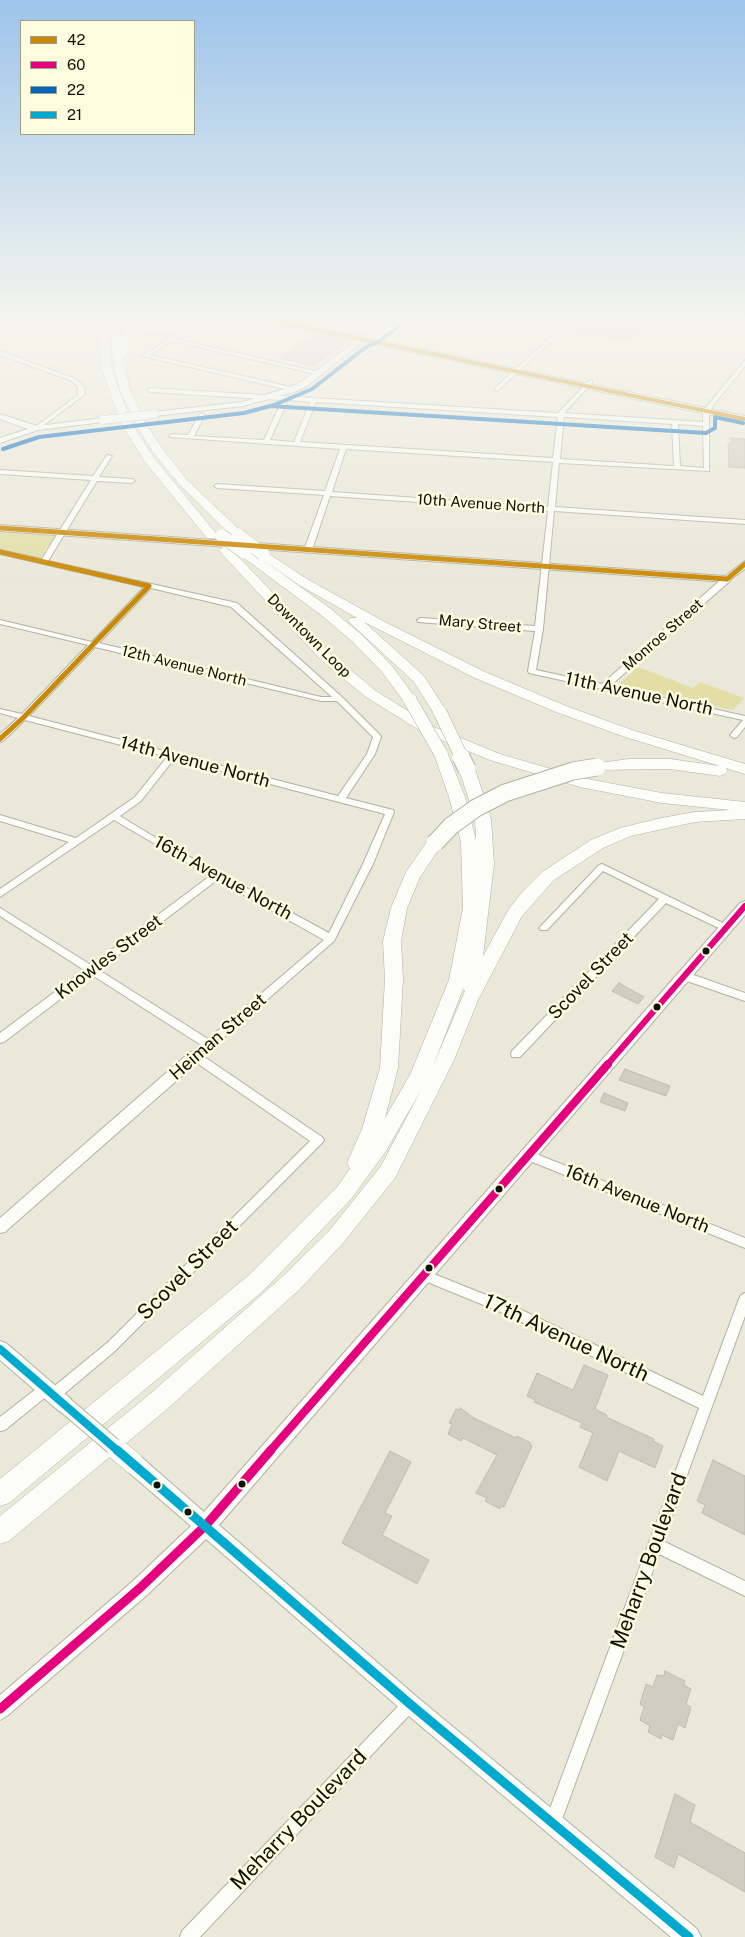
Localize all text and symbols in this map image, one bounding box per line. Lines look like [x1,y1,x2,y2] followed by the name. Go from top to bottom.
[20,20,195,135] legend
[67,31,85,48] text: 42
[67,56,85,73] text: 60
[67,81,85,98] text: 22
[67,106,82,123] text: 21
[416,491,546,517] street label: 10th Avenue North
[263,590,355,682] street label: Downtown Loop
[619,595,707,675] street label: Monroe Street
[438,611,522,637] street label: Mary Street
[120,642,248,690] street label: 12th Avenue North
[563,668,715,720] street label: 11th Avenue North
[118,732,272,792] street label: 14th Avenue North
[150,831,296,925] street label: 16th Avenue North
[51,910,167,1004] street label: Knowles Street
[544,928,638,1024] street label: Scovel Street
[701,946,711,956] unlabelled marker
[165,989,271,1085] street label: Heiman Street
[652,1002,662,1012] unlabelled marker
[561,1160,713,1238] street label: 16th Avenue North
[494,1184,504,1194] unlabelled marker
[132,1214,244,1326] street label: Scovel Street
[424,1263,434,1273] unlabelled marker
[479,1289,653,1387] street label: 17th Avenue North
[605,1470,693,1652] street label: Meharry Boulevard
[237,1479,247,1489] unlabelled marker
[152,1480,162,1490] unlabelled marker
[183,1507,193,1517] unlabelled marker
[226,1745,372,1895] street label: Meharry Boulevard

